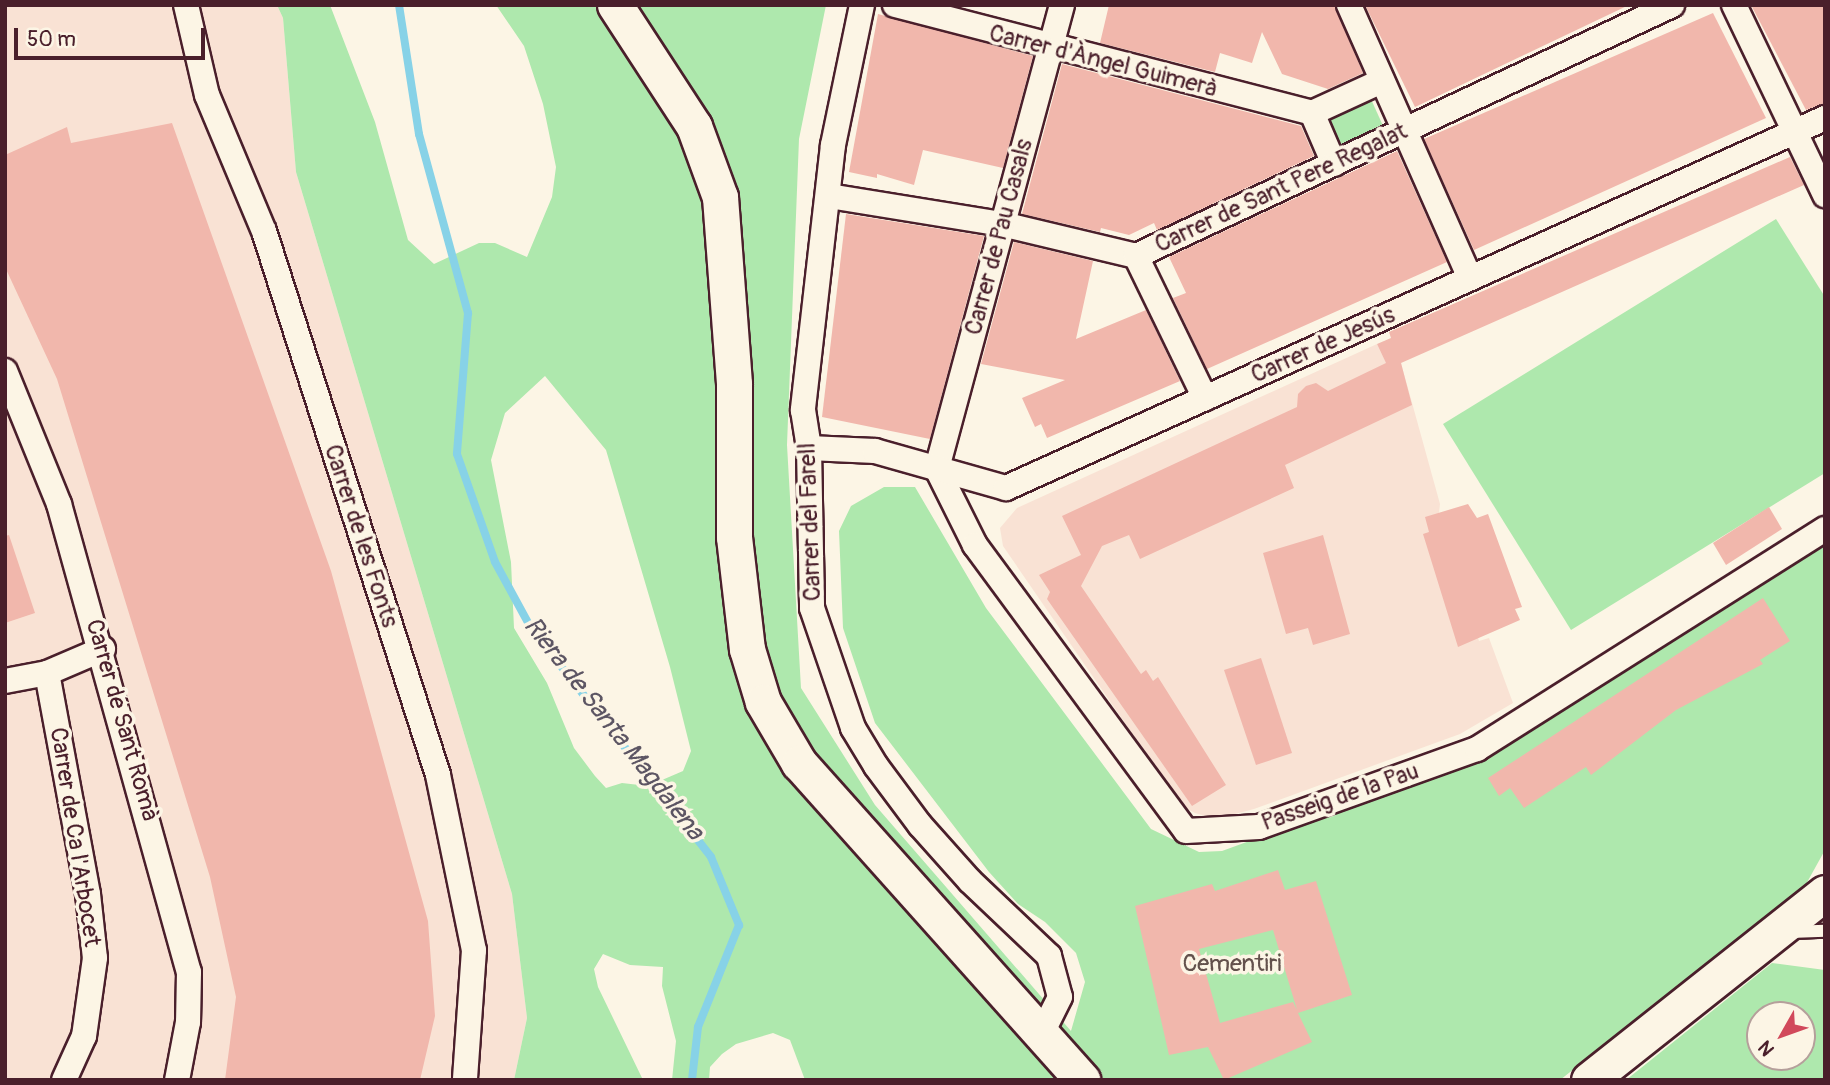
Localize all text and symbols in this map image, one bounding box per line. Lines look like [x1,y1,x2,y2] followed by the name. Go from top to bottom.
[18,14,208,58] scale bar
[986,19,1220,103] street label: Carrer d'Àngel Guimerà
[27,26,76,53] text: 50 m
[1150,117,1412,259] street label: Carrer de Sant Pere Regalat
[959,136,1039,338] street label: Carrer de Pau Casals
[1247,300,1399,390] street label: Carrer de Jesús
[318,441,404,631] street label: Carrer de les Fonts
[793,442,827,602] street label: Carrer del Farell
[516,611,710,847] water label: Riera de Santa Magdalena
[79,616,165,824] street label: Carrer de Sant Romà
[43,725,107,949] street label: Carrer de Ca l'Arbocet
[1258,757,1422,837] street label: Passeig de la Pau
[1182,950,1282,978] park label: Cementiri
[1746,1001,1816,1071] north arrow
[1753,1036,1780,1061] text: N

